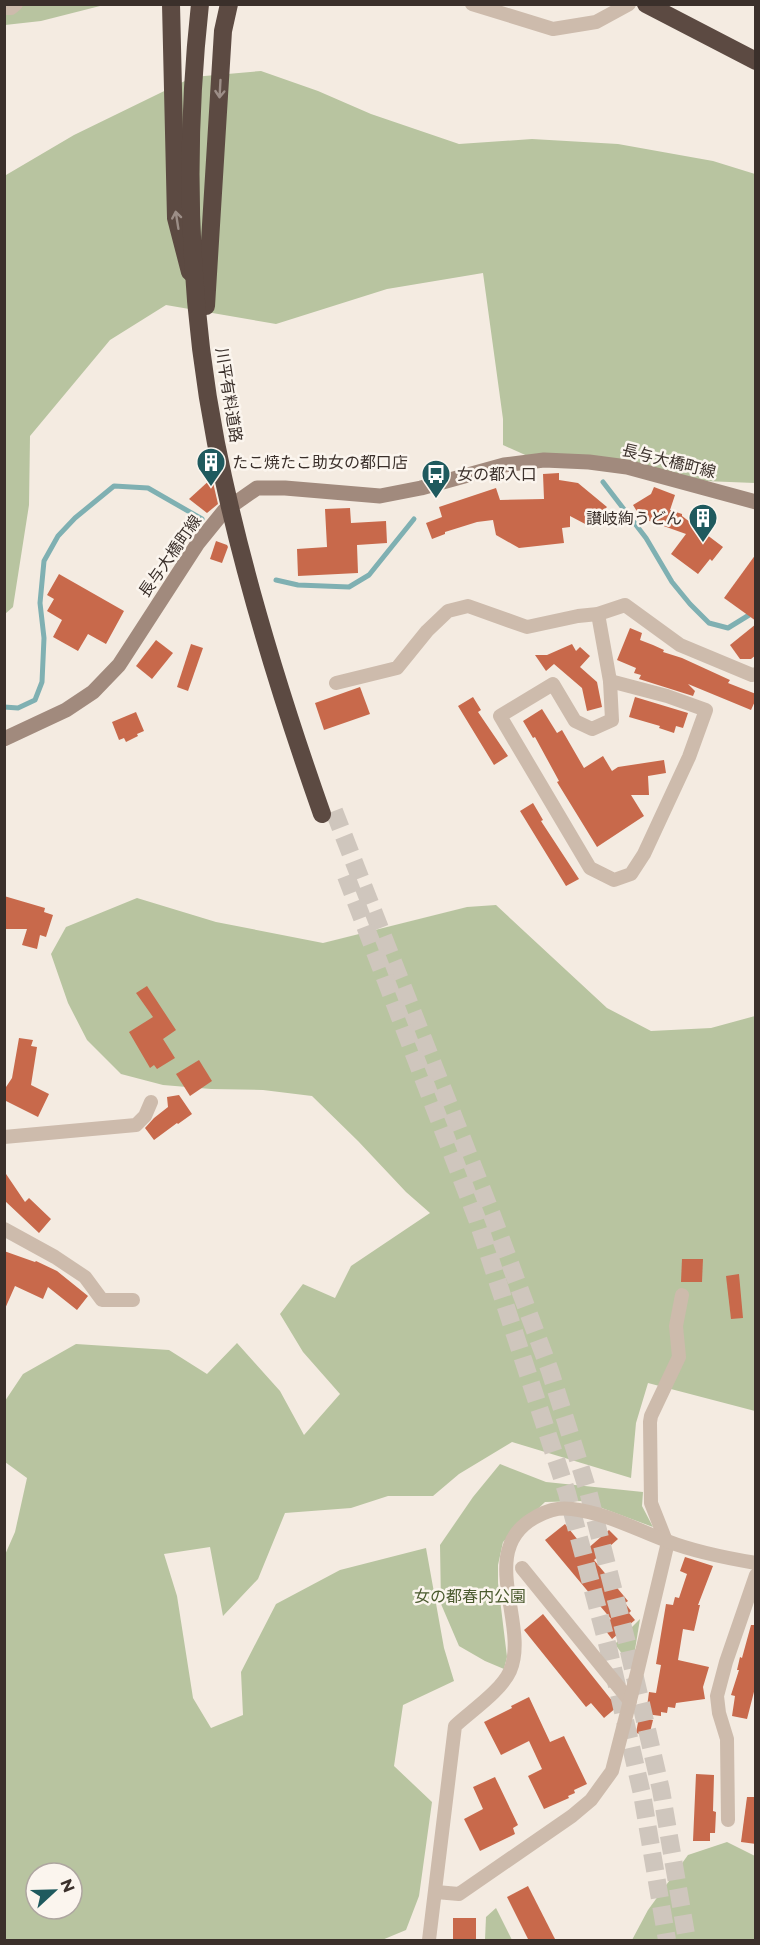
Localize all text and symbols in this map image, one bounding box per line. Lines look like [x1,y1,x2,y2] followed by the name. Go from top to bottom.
[214,79,225,99] one-way arrow
[172,211,183,230] one-way arrow
[212,346,246,444] street label: 川平有料道路
[620,440,718,482] street label: 長与大橋町線
[195,446,227,488] building icon: たこ焼たこ助女の都口店
[232,453,408,472] place label: たこ焼たこ助女の都口店
[420,458,452,500] bus stop icon: 女の都入口
[457,465,537,484] place label: 女の都入口
[687,502,719,544] building icon: 讃岐絢うどん
[586,509,682,528] place label: 讃岐絢うどん
[135,511,205,601] street label: 長与大橋町線
[414,1587,526,1606] park label: 女の都春内公園
[24,1861,84,1921] north arrow
[56,1876,79,1895] text: N

